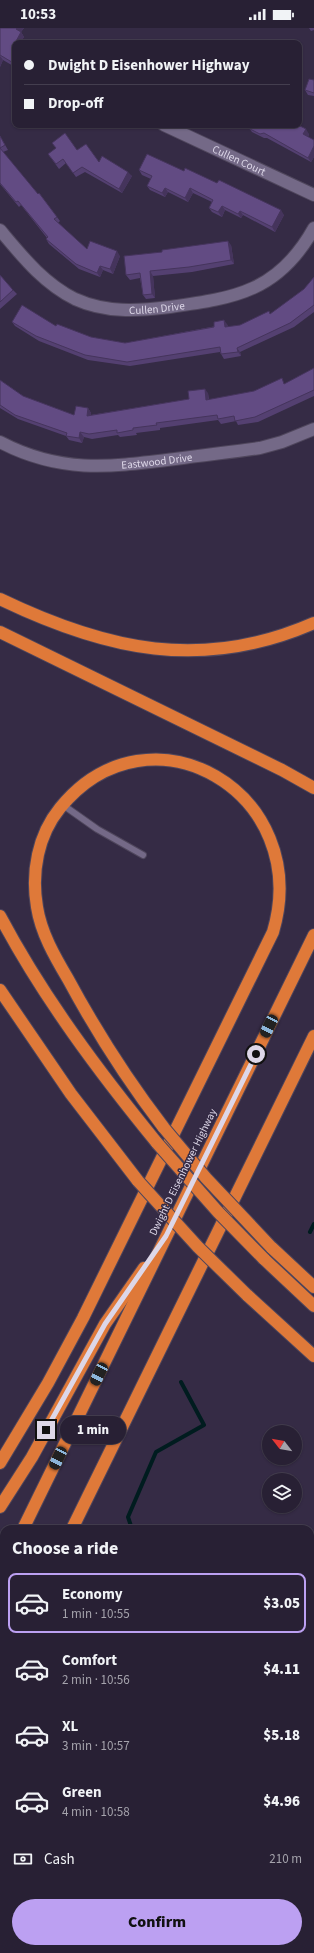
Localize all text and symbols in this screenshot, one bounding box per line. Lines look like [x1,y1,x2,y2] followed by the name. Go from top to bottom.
[20,4,56,25] text: 10:53
[48,55,250,76] text: Dwight D Eisenhower Highway
[48,93,103,114] text: Drop-off
[210,141,269,179] street label: Cullen Court
[129,297,186,317] street label: Cullen Drive
[121,449,194,472] street label: Eastwood Drive
[258,1013,280,1039] car
[247,1045,265,1063] route start
[146,1106,220,1238] street label: Dwight D Eisenhower Highway
[88,1361,110,1387] car
[60,1416,126,1444] callout: 1 min
[37,1421,55,1439] route end
[77,1421,109,1439] text: 1 min
[262,1425,302,1465] north arrow
[262,1425,302,1513] map controls
[47,1445,69,1471] car
[262,1473,302,1513] button: layers
[12,1536,118,1561] text: Choose a ride
[62,1584,123,1605] text: Economy
[14,1585,50,1621] icon: car
[263,1593,300,1614] text: $3.05
[62,1605,130,1623] text: 1 min · 10:55
[62,1650,117,1671] text: Comfort
[14,1651,50,1687] icon: car
[263,1659,300,1680] text: $4.11
[62,1671,130,1689] text: 2 min · 10:56
[62,1716,78,1737] text: XL
[14,1717,50,1753] icon: car
[263,1725,300,1746] text: $5.18
[62,1737,130,1755] text: 3 min · 10:57
[62,1782,102,1803] text: Green
[14,1783,50,1819] icon: car
[263,1791,300,1812] text: $4.96
[62,1803,130,1821] text: 4 min · 10:58
[12,1848,34,1870] icon: cash
[44,1849,75,1870] text: Cash
[269,1850,302,1868] text: 210 m
[12,1899,302,1945] button: Confirm

